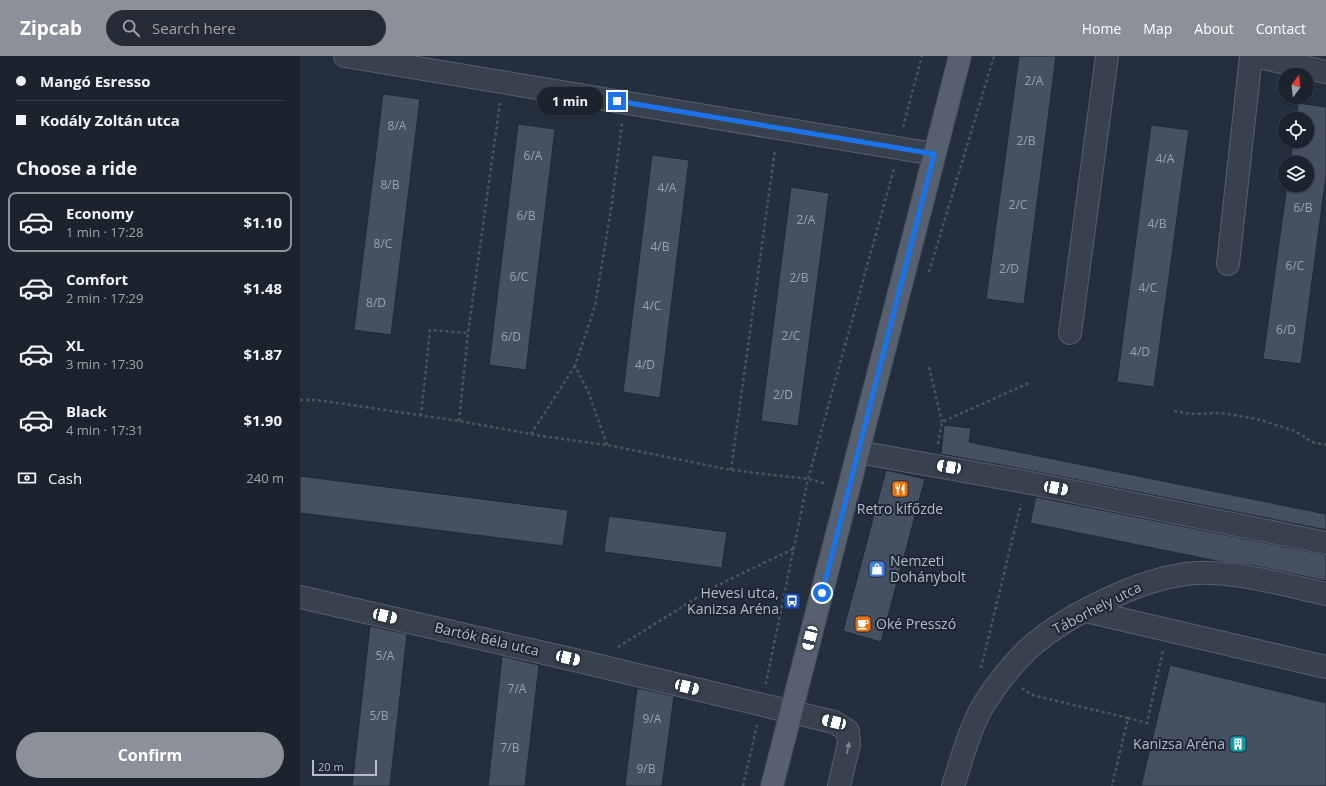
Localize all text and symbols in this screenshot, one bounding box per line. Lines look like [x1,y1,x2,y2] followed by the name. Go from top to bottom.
[106,10,386,46] search box
[20,15,82,41] text: Zipcab
[120,17,142,39] icon: search
[152,18,236,38] text: Search here
[1082,19,1121,38] text: Home
[1143,19,1172,38] text: Map
[1194,19,1234,38] text: About
[1256,19,1306,38] text: Contact
[1278,68,1314,104] north arrow
[1278,68,1314,192] map controls
[40,71,150,91] text: Mangó Esresso
[1025,72,1044,89] house number: 2/A
[537,87,603,115] callout: 1 min
[552,92,588,110] text: 1 min
[608,92,626,110] route end
[40,110,180,130] text: Kodály Zoltán utca
[1278,112,1314,148] button: locate
[388,117,407,134] house number: 8/A
[1016,132,1036,149] house number: 2/B
[524,147,543,164] house number: 6/A
[1156,150,1175,167] house number: 4/A
[16,156,137,180] text: Choose a ride
[1278,156,1314,192] button: layers
[380,176,400,193] house number: 8/B
[658,179,677,196] house number: 4/A
[1009,196,1028,213] house number: 2/C
[1293,199,1313,216] house number: 6/B
[66,203,134,223] text: Economy
[18,204,54,240] icon: car
[516,207,536,224] house number: 6/B
[797,211,816,228] house number: 2/A
[243,212,282,232] text: $1.10
[1147,215,1167,232] house number: 4/B
[66,223,143,241] text: 1 min · 17:28
[374,235,393,252] house number: 8/C
[650,238,670,255] house number: 4/B
[1286,257,1305,274] house number: 6/C
[999,260,1019,277] house number: 2/D
[510,268,529,285] house number: 6/C
[66,269,128,289] text: Comfort
[789,269,809,286] house number: 2/B
[18,270,54,306] icon: car
[243,278,282,298] text: $1.48
[1139,279,1158,296] house number: 4/C
[66,289,143,307] text: 2 min · 17:29
[366,294,386,311] house number: 8/D
[643,297,662,314] house number: 4/C
[1276,321,1296,338] house number: 6/D
[782,327,801,344] house number: 2/C
[501,328,521,345] house number: 6/D
[66,335,84,355] text: XL
[18,336,54,372] icon: car
[1130,343,1150,360] house number: 4/D
[243,344,282,364] text: $1.87
[66,355,143,373] text: 3 min · 17:30
[635,356,655,373] house number: 4/D
[773,386,793,403] house number: 2/D
[66,401,107,421] text: Black
[18,402,54,438] icon: car
[243,410,282,430] text: $1.90
[66,421,143,439] text: 4 min · 17:31
[936,459,962,475] car
[16,467,38,489] icon: cash
[48,468,82,488] text: Cash
[246,469,284,487] text: 240 m
[890,479,910,499] restaurant icon: Retro kifőzde
[1043,480,1069,496] car
[857,499,943,518] place label: Retro kifőzde
[890,551,966,586] place label: Nemzeti Dohánybolt
[867,559,887,579] shop icon: Nemzeti Dohánybolt
[1049,577,1144,638] street label: Táborhely utca
[687,583,779,618] place label: Hevesi utca, Kanizsa Aréna
[813,584,831,602] route start
[782,591,802,611] bus stop icon: Hevesi utca, Kanizsa Aréna
[372,607,398,625] car
[853,614,873,634] cafe icon: Oké Presszó
[876,614,956,633] place label: Oké Presszó
[433,617,541,660] street label: Bartók Béla utca
[801,625,819,651] car
[376,647,395,664] house number: 5/A
[555,649,581,667] car
[674,678,700,696] car
[508,680,527,697] house number: 7/A
[369,707,389,724] house number: 5/B
[643,710,662,727] house number: 9/A
[821,713,847,731] car
[16,732,284,778] button: Confirm
[1133,734,1225,753] place label: Kanizsa Aréna
[1228,734,1248,754] building icon: Kanizsa Aréna
[500,739,520,756] house number: 7/B
[845,742,851,754] one-way arrow
[312,758,377,777] scale bar
[318,759,344,774] text: 20 m
[636,760,656,777] house number: 9/B

